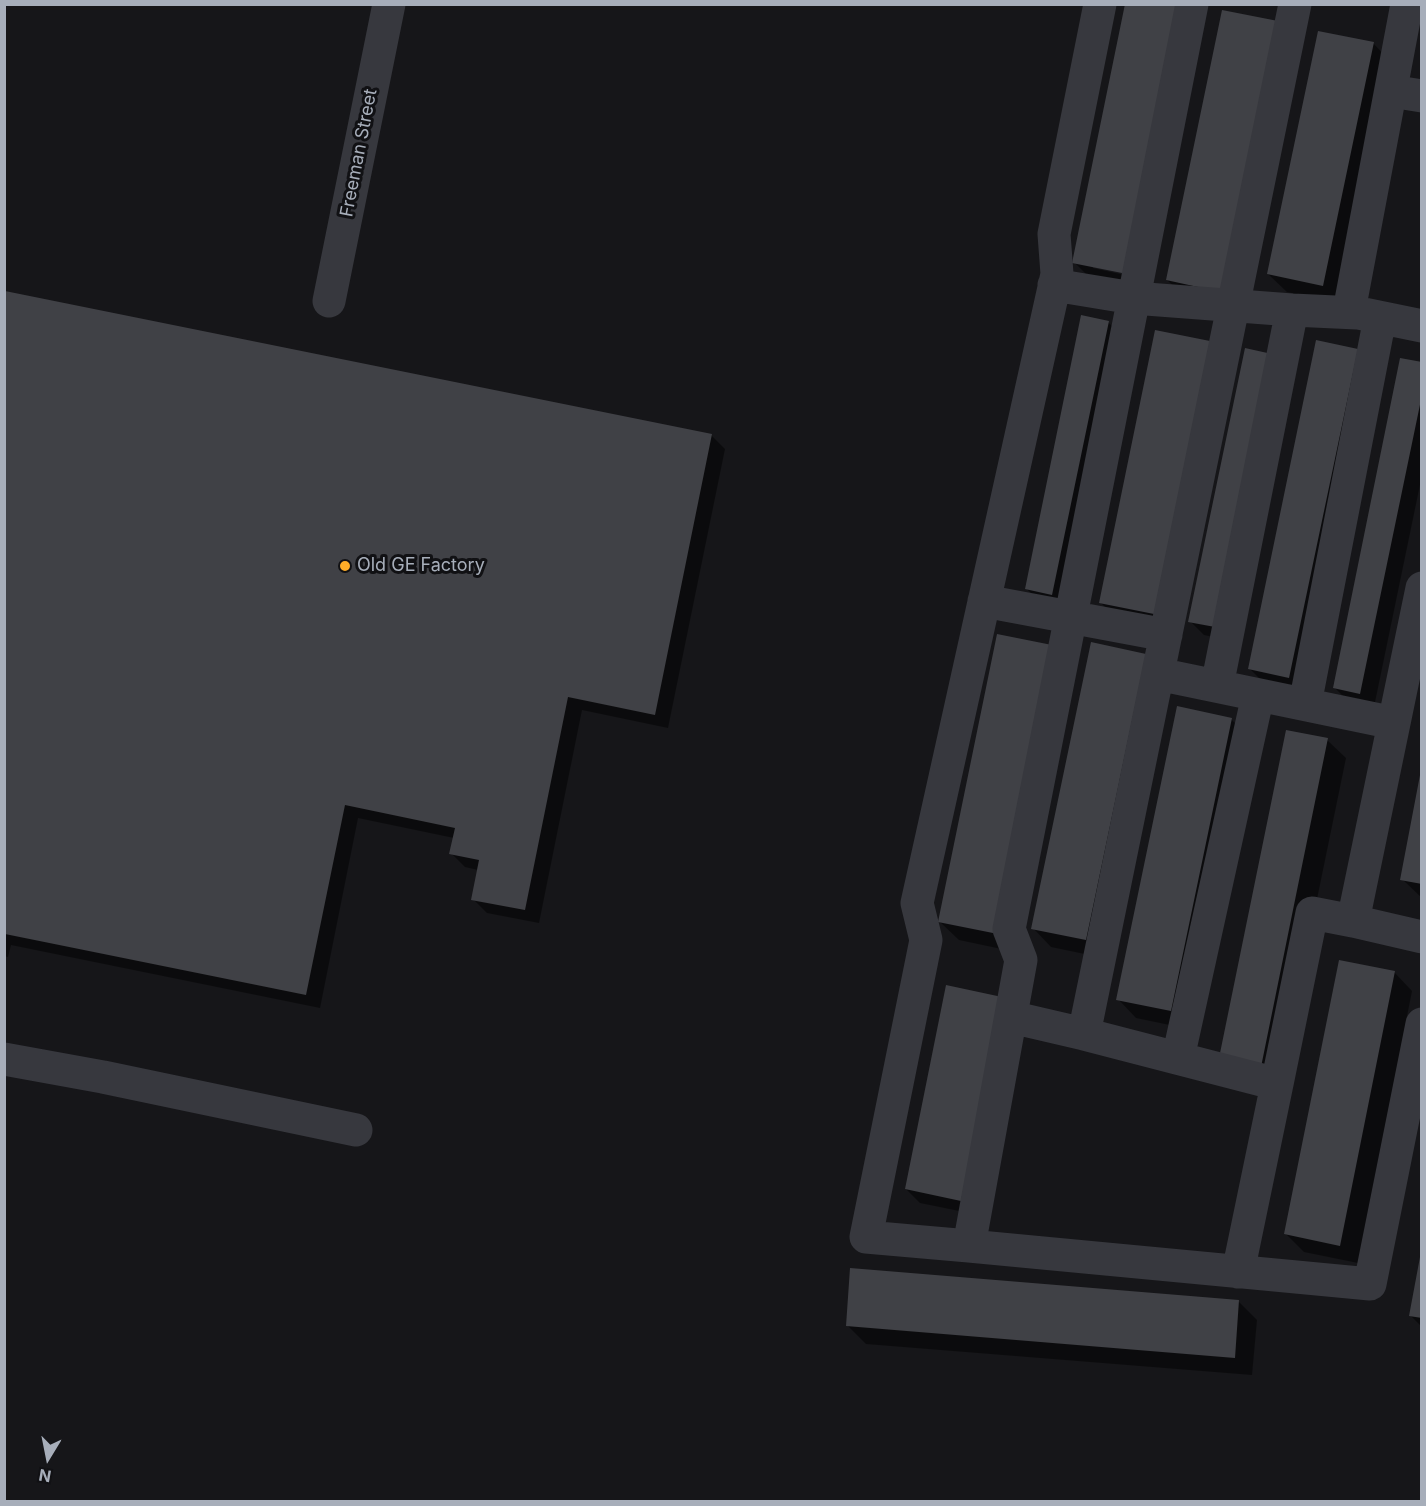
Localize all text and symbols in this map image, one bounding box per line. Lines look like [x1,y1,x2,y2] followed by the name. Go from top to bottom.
[336,87,382,219] street label: Freeman Street
[357,555,485,577] place label: Old GE Factory
[338,559,352,573] marker: Old GE Factory
[18,1428,78,1488] north arrow
[37,1465,53,1487] text: N

